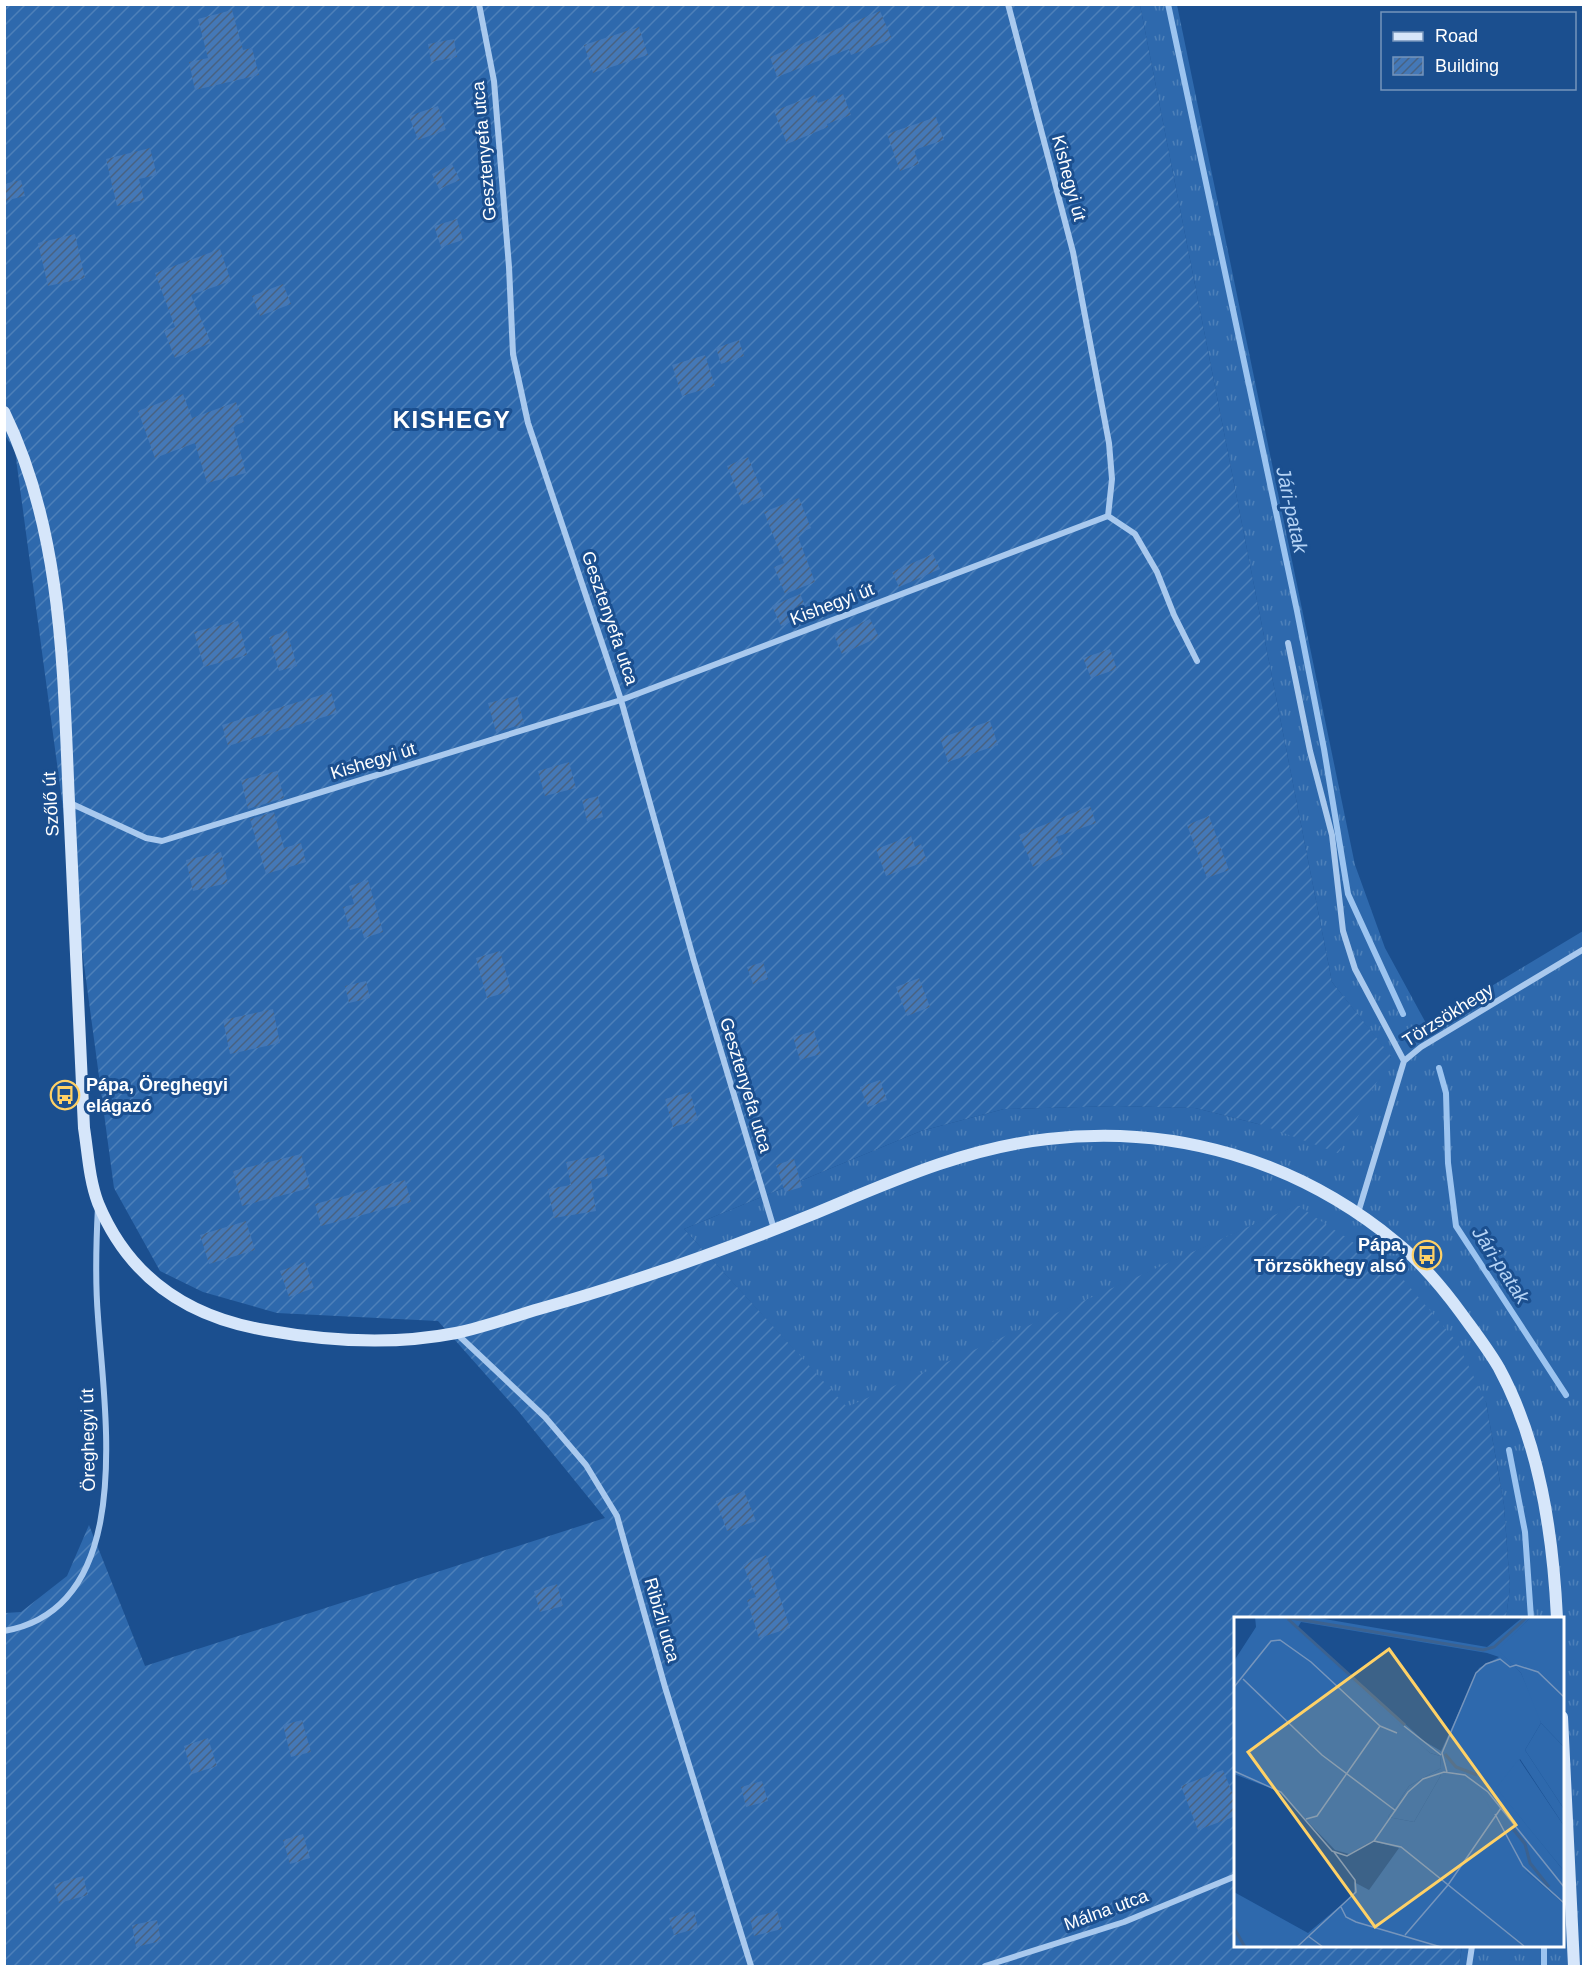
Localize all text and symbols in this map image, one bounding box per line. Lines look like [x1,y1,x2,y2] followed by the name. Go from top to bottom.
[1381,12,1576,90] legend
[1435,26,1478,46] text: Road
[1435,56,1499,76] text: Building
[468,79,500,222] street label: Gesztenyefa utca
[1048,133,1090,223] street label: Kishegyi út
[393,406,511,433] district label: KISHEGY
[1272,464,1312,556] water label: Jári-patak
[578,549,643,688] street label: Gesztenyefa utca
[787,579,877,629] street label: Kishegyi út
[328,739,418,783] street label: Kishegyi út
[39,771,63,837] street label: Szőlő út
[1399,979,1497,1051] street label: Törzsökhegy
[716,1015,776,1156] street label: Gesztenyefa utca
[86,1075,228,1116] place label: Pápa, Öreghegyi elágazó
[49,1079,81,1111] bus stop icon: Pápa, Öreghegyi elágazó
[1467,1221,1535,1309] water label: Jári-patak
[1254,1235,1406,1276] place label: Pápa, Törzsökhegy alsó
[1411,1239,1443,1271] bus stop icon: Pápa, Törzsökhegy alsó
[77,1388,99,1492] street label: Öreghegyi út
[640,1575,684,1666] street label: Ribizli utca
[1234,1617,1564,1947] inset map
[1061,1885,1152,1934] street label: Málna utca

